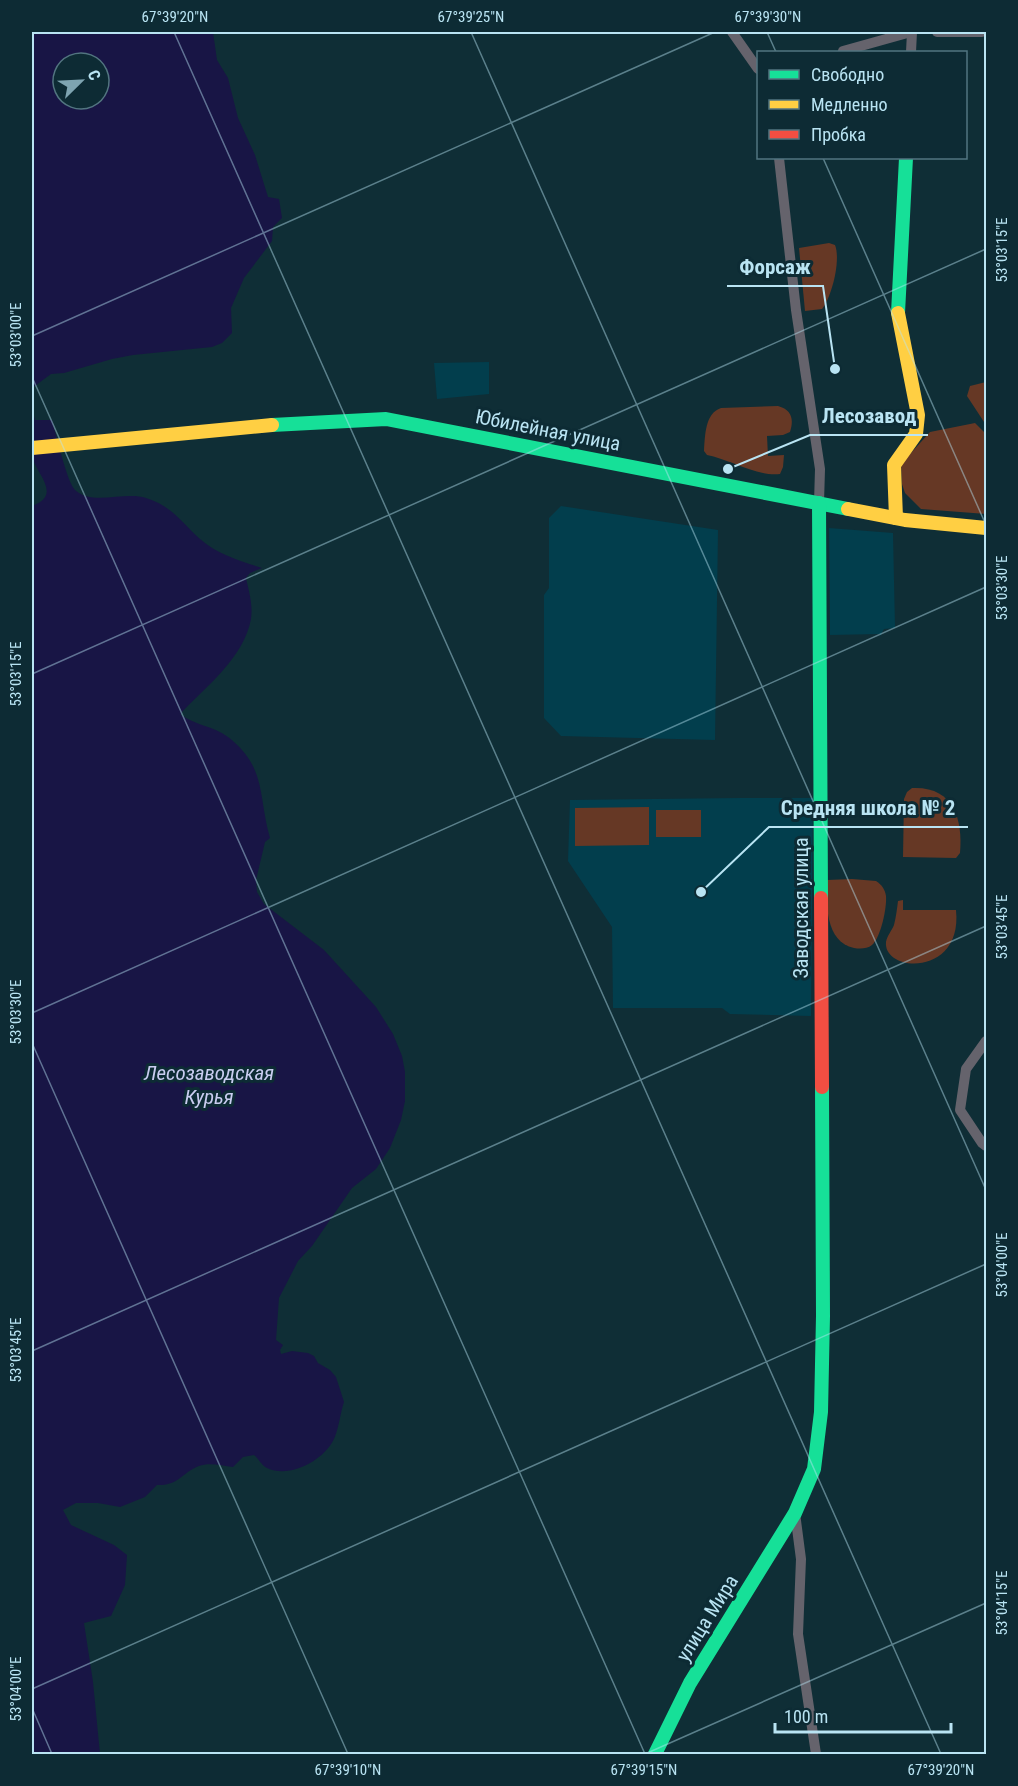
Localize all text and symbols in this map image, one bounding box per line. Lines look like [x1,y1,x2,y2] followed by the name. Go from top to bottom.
[142,8,208,26] text: 67°39'20"N
[438,8,504,26] text: 67°39'25"N
[735,8,801,26] text: 67°39'30"N
[51,51,111,111] north arrow
[757,51,967,159] legend
[811,64,884,85] text: Свободно
[84,67,105,83] text: С
[811,94,888,115] text: Медленно
[811,124,866,145] text: Пробка
[993,218,1011,282] text: 53°03'15"E
[727,247,823,286] callout: Форсаж
[739,255,811,279] text: Форсаж
[7,303,25,367] text: 53°03'00"E
[810,396,928,435] callout: Лесозавод
[473,404,623,456] street label: Юбилейная улица
[822,404,916,428] text: Лесозавод
[993,556,1011,620] text: 53°03'30"E
[7,642,25,706] text: 53°03'15"E
[769,788,968,827] callout: Средняя школа № 2
[781,796,955,820] text: Средняя школа № 2
[789,837,813,979] street label: Заводская улица
[993,895,1011,959] text: 53°03'45"E
[7,980,25,1044] text: 53°03'30"E
[143,1061,274,1109] water label: Лесозаводская Курья
[993,1233,1011,1297] text: 53°04'00"E
[7,1318,25,1382] text: 53°03'45"E
[671,1570,743,1666] street label: улица Мира
[993,1571,1011,1635] text: 53°04'15"E
[7,1657,25,1721] text: 53°04'00"E
[775,1696,950,1734] scale bar
[784,1706,828,1727] text: 100 m
[315,1761,381,1779] text: 67°39'10"N
[611,1761,677,1779] text: 67°39'15"N
[908,1761,974,1779] text: 67°39'20"N

